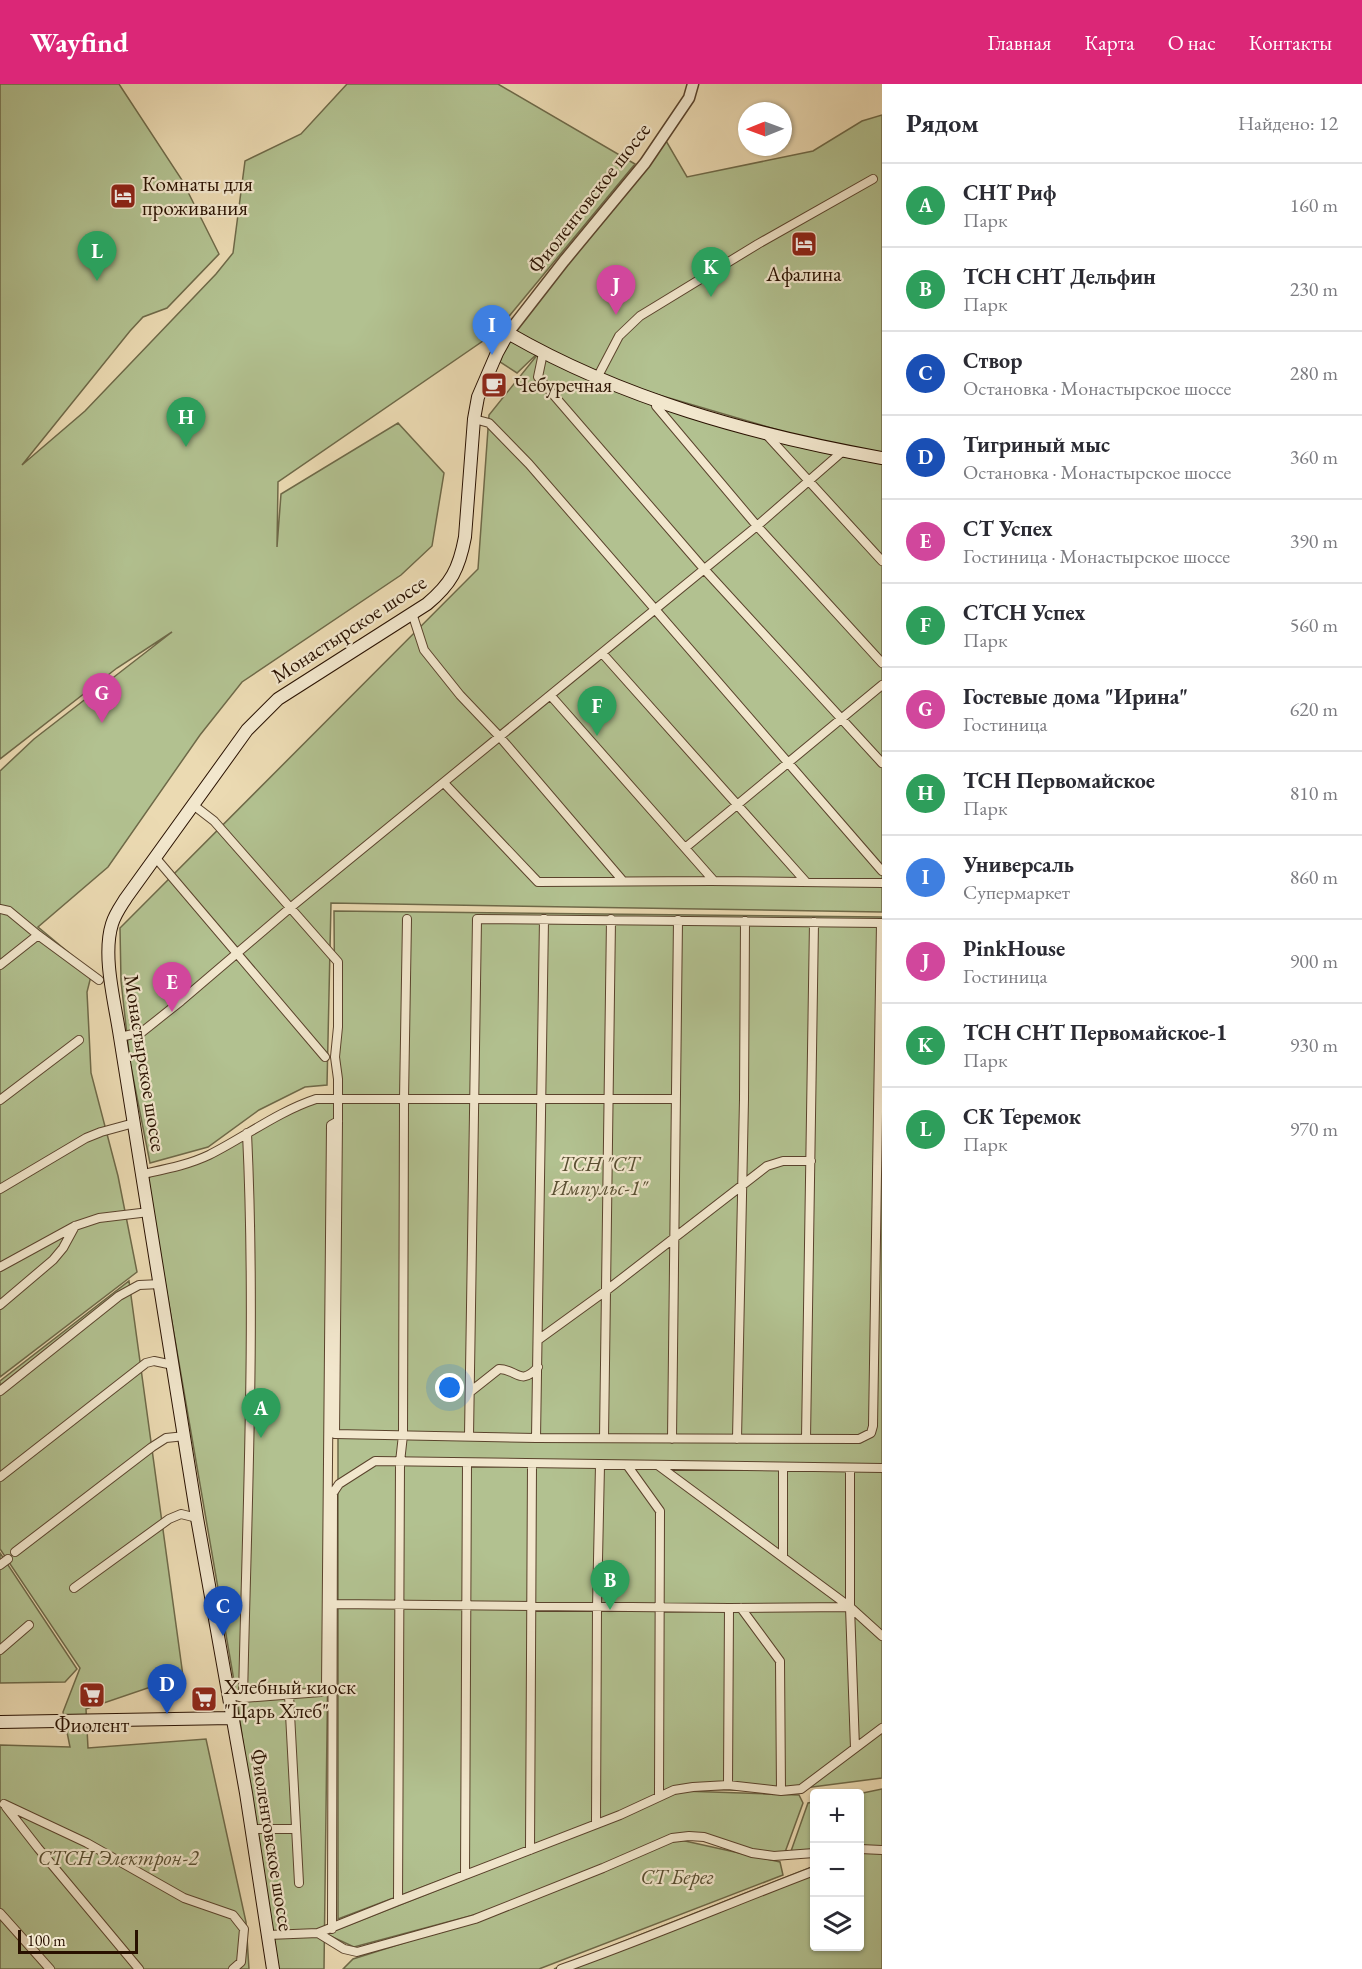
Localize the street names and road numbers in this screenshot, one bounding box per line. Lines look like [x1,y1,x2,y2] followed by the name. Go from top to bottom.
[521,117,656,279] street label: Фиолентовское шоссе
[266,568,431,689] street label: Монастырское шоссе
[118,972,173,1153] street label: Монастырское шоссе
[245,1747,300,1933] street label: Фиолентовское шоссе

